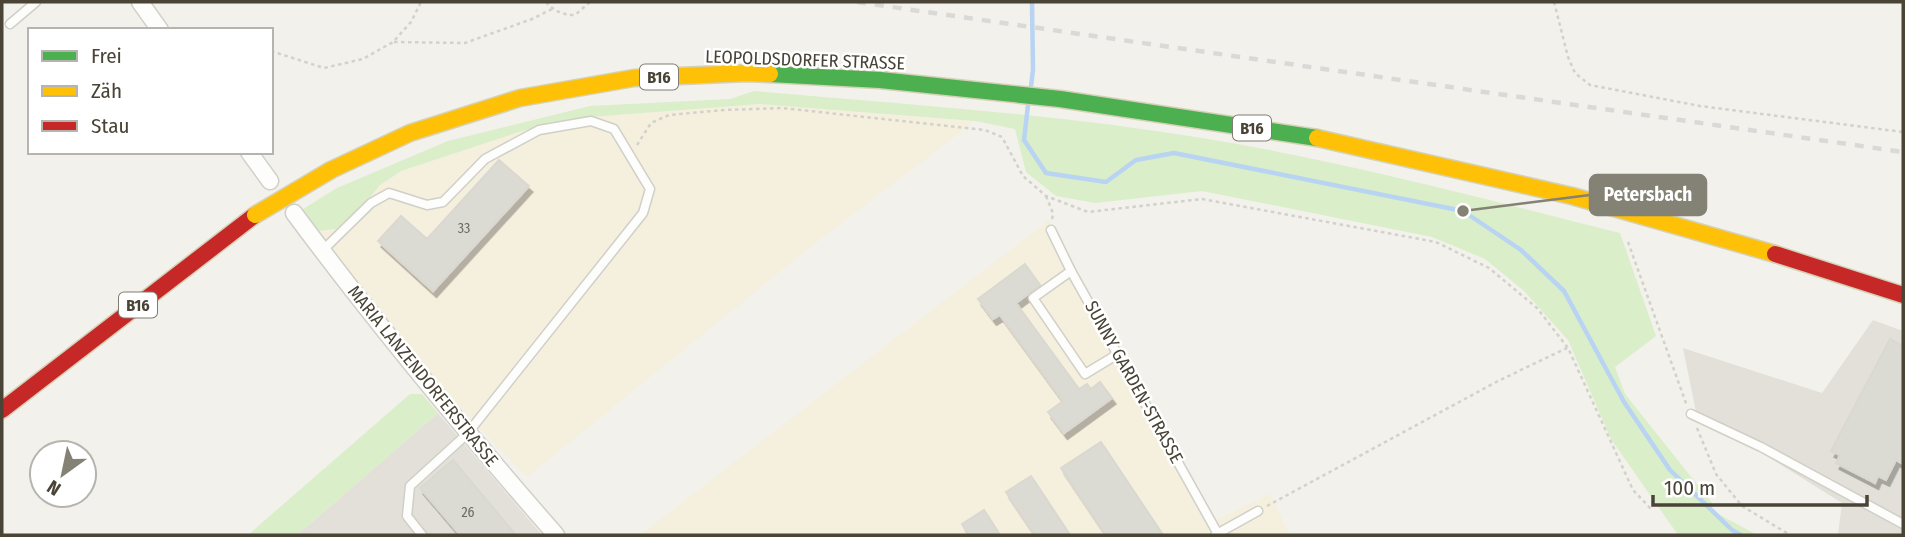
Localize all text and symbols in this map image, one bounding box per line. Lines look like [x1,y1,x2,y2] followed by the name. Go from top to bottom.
[28,28,273,154] legend
[91,43,122,69] text: Frei
[705,46,905,74] street label: LEOPOLDSDORFER STRASSE
[640,64,678,90] road number: B16
[91,78,122,104] text: Zäh
[91,113,129,139] text: Stau
[1233,116,1271,140] road number: B16
[1590,175,1706,215] callout: Petersbach
[1604,183,1692,206] text: Petersbach
[458,220,470,237] house number: 33
[343,281,503,471] street label: MARIA LANZENDORFERSTRASSE
[119,292,157,318] road number: B16
[1080,297,1188,467] street label: SUNNY GARDEN-STRASSE
[28,439,98,509] north arrow
[1653,463,1867,507] scale bar
[43,475,65,501] text: N
[1664,475,1715,501] text: 100 m
[461,504,475,521] house number: 26

